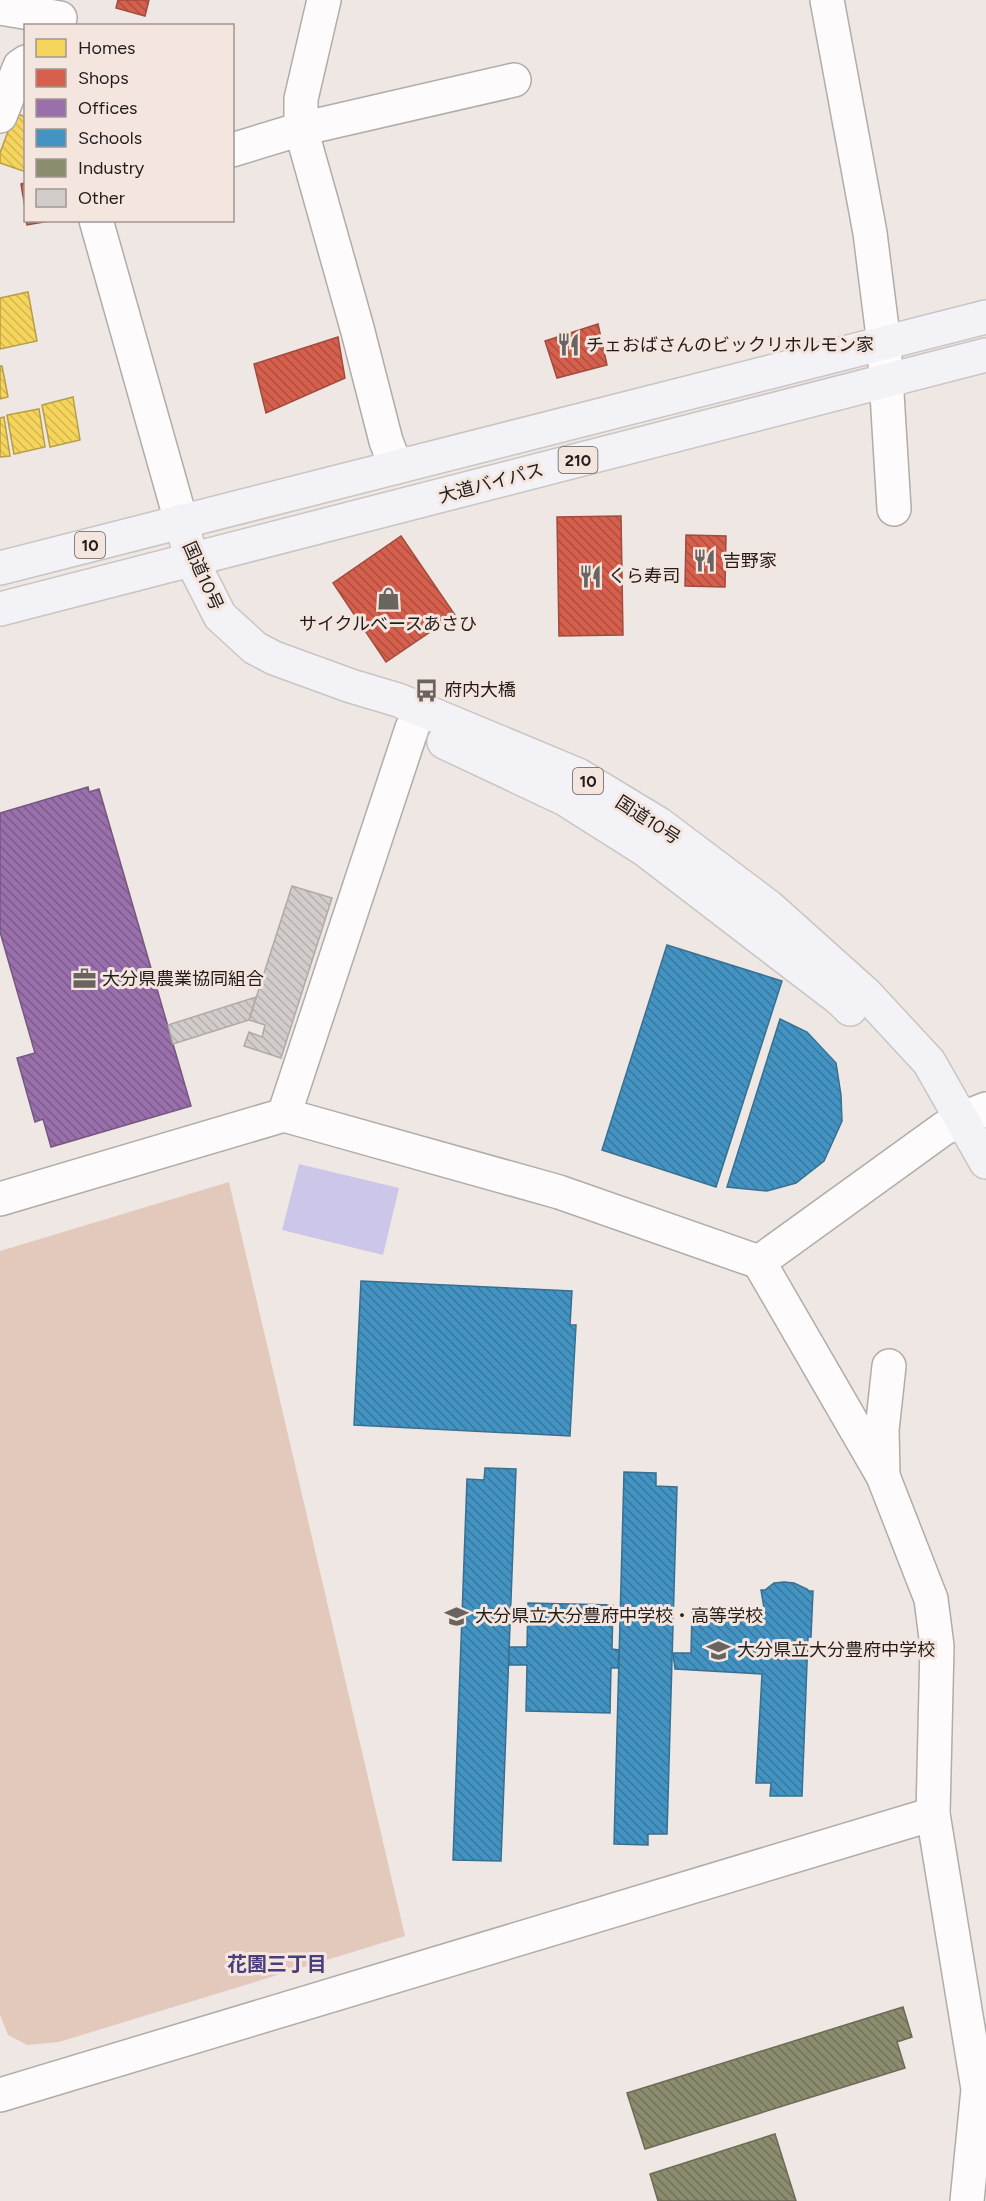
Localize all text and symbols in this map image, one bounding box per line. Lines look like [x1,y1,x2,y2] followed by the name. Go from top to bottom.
[24,24,234,222] legend
[78,37,136,59] text: Homes
[78,67,129,89] text: Shops
[78,97,137,119] text: Offices
[78,127,142,149] text: Schools
[78,157,145,179] text: Industry
[78,187,125,209] text: Other
[555,332,581,358] restaurant icon: チェおばさんのビックリホルモン家
[586,334,874,356] place label: チェおばさんのビックリホルモン家
[558,447,598,473] road number: 210
[436,458,546,508] street label: 大道バイパス
[75,532,105,558] road number: 10
[178,538,228,614] street label: 国道10号
[692,548,718,574] restaurant icon: 吉野家
[723,550,777,572] place label: 吉野家
[577,563,603,589] restaurant icon: くら寿司
[608,565,680,587] place label: くら寿司
[375,585,401,611] shop icon: サイクルベースあさひ
[299,613,477,635] place label: サイクルベースあさひ
[413,677,439,703] bus stop icon: 府内大橋
[444,679,516,701] place label: 府内大橋
[573,768,603,794] road number: 10
[611,791,685,849] street label: 国道10号
[71,966,97,992] office icon: 大分県農業協同組合
[102,968,264,990] place label: 大分県農業協同組合
[444,1603,470,1629] school or university icon: 大分県立大分豊府中学校・高等学校
[475,1605,763,1627] place label: 大分県立大分豊府中学校・高等学校
[706,1637,732,1663] school or university icon: 大分県立大分豊府中学校
[737,1639,935,1661] place label: 大分県立大分豊府中学校
[227,1952,327,1976] district label: 花園三丁目

